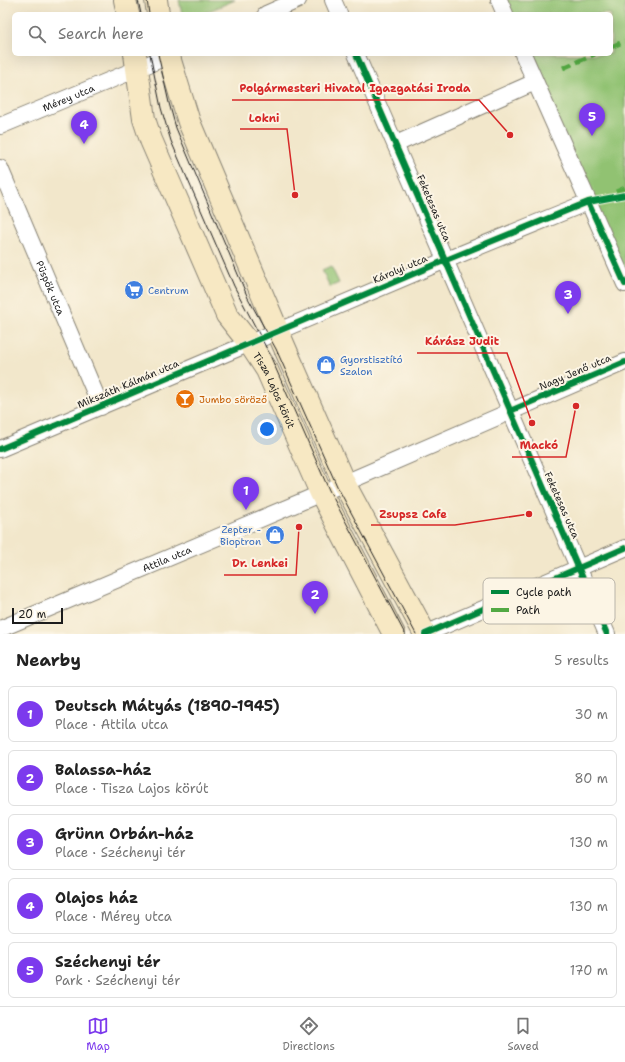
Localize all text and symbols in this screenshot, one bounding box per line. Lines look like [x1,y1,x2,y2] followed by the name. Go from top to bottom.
[12,12,613,56] search box
[26,23,48,45] icon: search
[58,24,144,44] text: Search here
[232,77,479,100] callout: Polgármesteri Hivatal Igazgatási Iroda
[41,81,97,114] street label: Mérey utca
[239,81,471,96] text: Polgármesteri Hivatal Igazgatási Iroda
[579,103,605,136] pin: 5
[240,106,287,129] callout: Lokni
[71,111,97,144] pin: 4
[249,111,279,126] text: Lokni
[414,173,454,244] street label: Feketesas utca
[371,251,430,286] street label: Károlyi utca
[33,259,68,318] street label: Püspök utca
[123,279,145,301] supermarket icon: Centrum
[555,281,581,314] pin: 3
[148,284,189,297] place label: Centrum
[417,330,507,353] callout: Kárász Judit
[425,334,500,349] text: Kárász Judit
[250,350,298,430] street label: Tisza Lajos körút
[537,351,614,393] street label: Nagy Jenő utca
[340,353,403,378] place label: Gyorstisztító Szalon
[315,354,337,376] shop icon: Gyorstisztító Szalon
[75,356,181,411] street label: Mikszáth Kálmán utca
[174,388,196,410] bar icon: Jumbo söröző
[199,393,267,406] place label: Jumbo söröző
[257,419,277,439] your location
[512,434,566,457] callout: Mackó
[520,438,558,453] text: Mackó
[542,470,583,541] street label: Feketesas utca
[233,477,259,510] pin: 1
[371,502,455,525] callout: Zsupsz Cafe
[379,507,447,522] text: Zsupsz Cafe
[220,523,261,548] place label: Zepter - Bioptron
[264,524,286,546] shop icon: Zepter - Bioptron
[140,542,194,575] street label: Attila utca
[224,552,296,575] callout: Dr. Lenkei
[232,556,288,571] text: Dr. Lenkei
[483,578,615,624] legend
[302,581,328,614] pin: 2
[516,585,572,600] text: Cycle path
[516,603,540,618] text: Path
[12,606,63,625] scale bar
[18,607,46,622] text: 20 m
[16,649,81,671] text: Nearby
[554,652,609,669] text: 5 results
[55,696,280,716] text: Deutsch Mátyás (1890-1945)
[27,706,33,723] text: 1
[574,706,608,723] text: 30 m
[55,716,168,733] text: Place · Attila utca
[55,760,152,780] text: Balassa-ház
[25,770,35,787] text: 2
[574,770,608,787] text: 80 m
[55,780,209,797] text: Place · Tisza Lajos körút
[55,824,194,844] text: Grünn Orbán-ház
[25,834,35,851] text: 3
[570,834,608,851] text: 130 m
[55,844,186,861] text: Place · Széchenyi tér
[55,888,138,908] text: Olajos ház
[25,898,35,915] text: 4
[570,898,608,915] text: 130 m
[55,908,172,925] text: Place · Mérey utca
[55,952,161,972] text: Széchenyi tér
[26,962,34,979] text: 5
[570,962,608,979] text: 170 m
[55,972,180,989] text: Park · Széchenyi tér
[86,1015,110,1054] tab: Map
[282,1015,335,1054] tab: Directions
[507,1015,539,1054] tab: Saved

